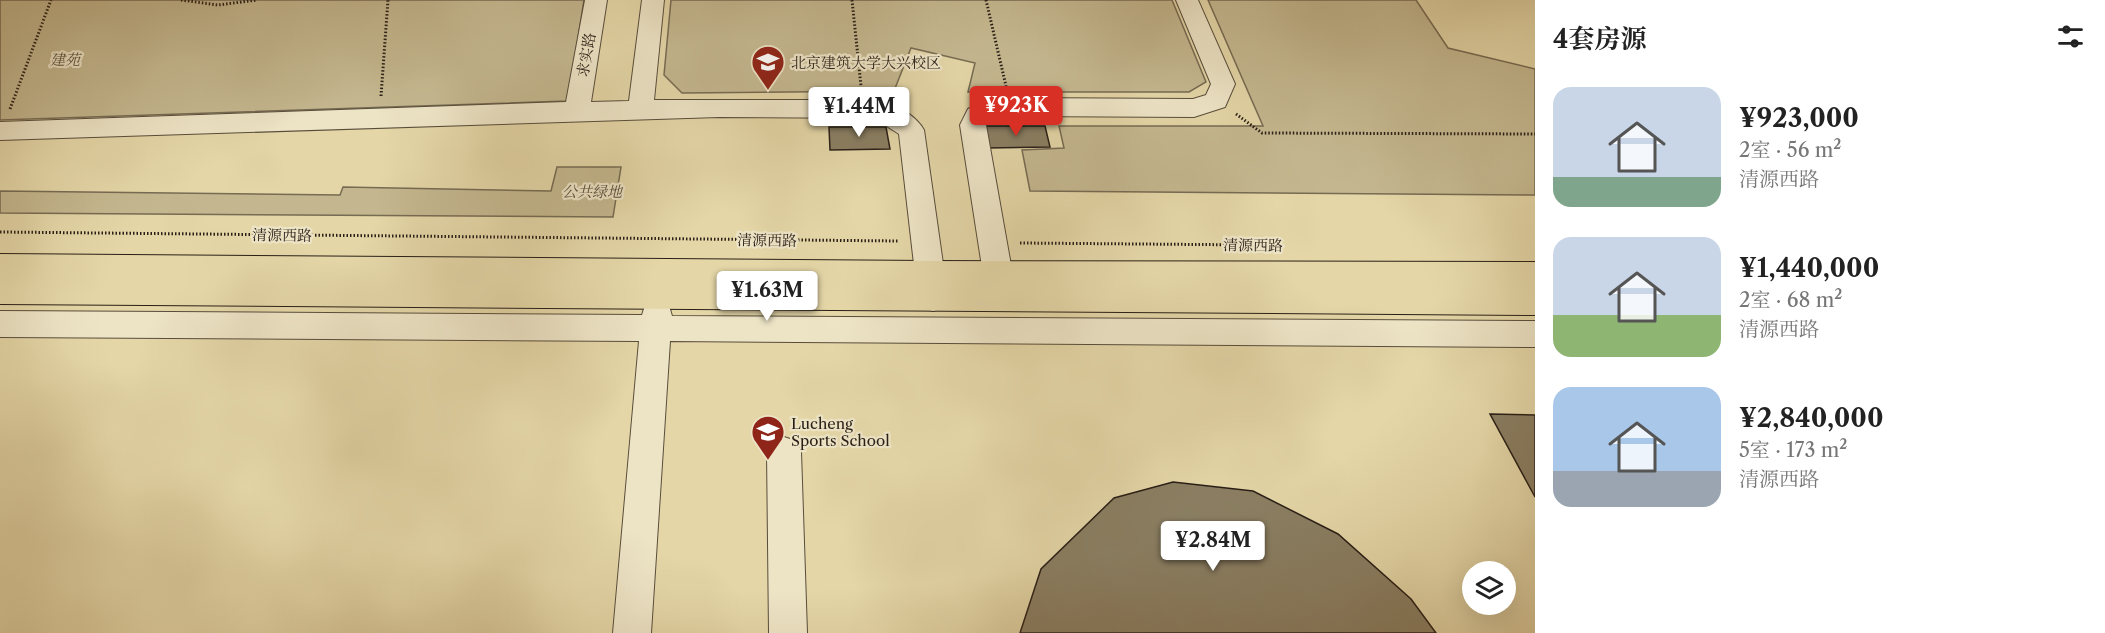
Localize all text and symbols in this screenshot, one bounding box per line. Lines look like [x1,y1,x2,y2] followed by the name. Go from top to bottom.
[2054,20,2087,53] icon: filters
[1553,23,1646,55] text: 4套房源
[573,31,599,79] street label: 求实路
[750,44,786,91] school or university icon: 北京建筑大学大兴校区
[50,50,82,69] park label: 建苑
[791,53,941,72] place label: 北京建筑大学大兴校区
[974,86,1058,137] pin: ¥923K
[810,87,908,138] pin: ¥1.44M
[984,93,1048,117] text: ¥923K
[822,94,896,118] text: ¥1.44M
[1739,102,1859,134] text: ¥923,000
[1601,111,1673,183] icon: home
[1739,138,1841,162] text: 2室 · 56 m²
[1739,167,1819,191] text: 清源西路
[562,182,624,201] park label: 公共绿地
[252,225,312,245] street label: 清源西路
[737,230,797,250] street label: 清源西路
[1223,235,1283,255] street label: 清源西路
[1739,252,1879,284] text: ¥1,440,000
[1601,261,1673,333] icon: home
[718,271,816,322] pin: ¥1.63M
[731,278,803,302] text: ¥1.63M
[1739,288,1842,312] text: 2室 · 68 m²
[1739,317,1819,341] text: 清源西路
[1739,402,1883,434] text: ¥2,840,000
[1601,411,1673,483] icon: home
[750,414,786,461] school or university icon: Lucheng Sports School
[791,414,890,450] place label: Lucheng Sports School
[1739,438,1848,462] text: 5室 · 173 m²
[1739,467,1819,491] text: 清源西路
[1164,521,1262,572] pin: ¥2.84M
[1175,528,1251,552] text: ¥2.84M
[1462,561,1516,615] map controls
[1462,561,1516,615] button: layers

